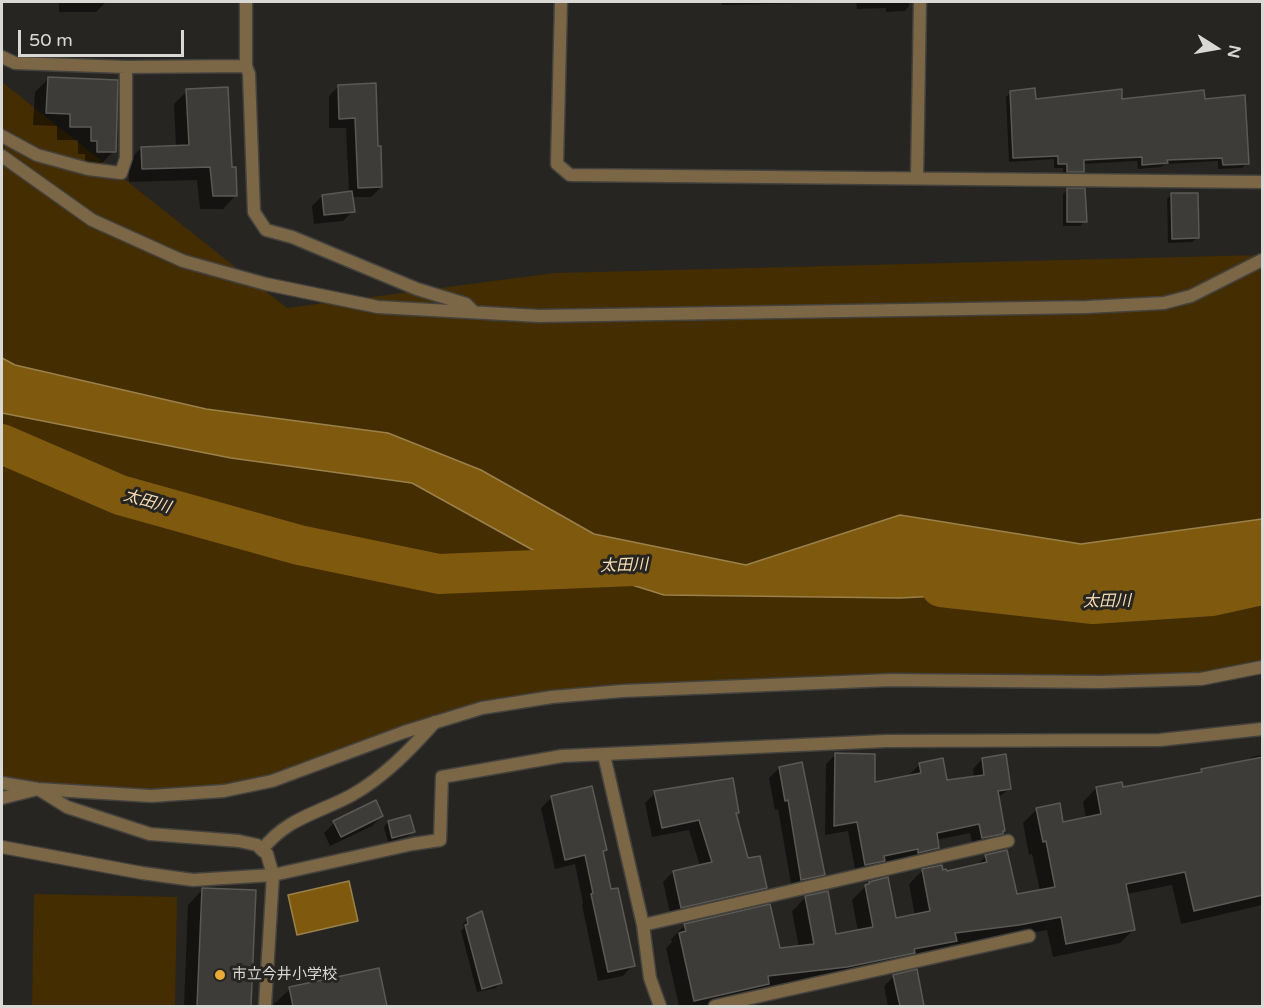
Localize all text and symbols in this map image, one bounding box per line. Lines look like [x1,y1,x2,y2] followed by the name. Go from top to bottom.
[21,18,188,56] scale bar
[1186,18,1246,78] north arrow
[29,29,73,51] text: 50 m
[1223,43,1245,60] text: N
[121,486,173,518] water label: 太田川
[600,556,648,576] water label: 太田川
[1083,592,1131,612] water label: 太田川
[232,966,337,984] place label: 市立今井小学校
[213,968,227,982] marker: 市立今井小学校

